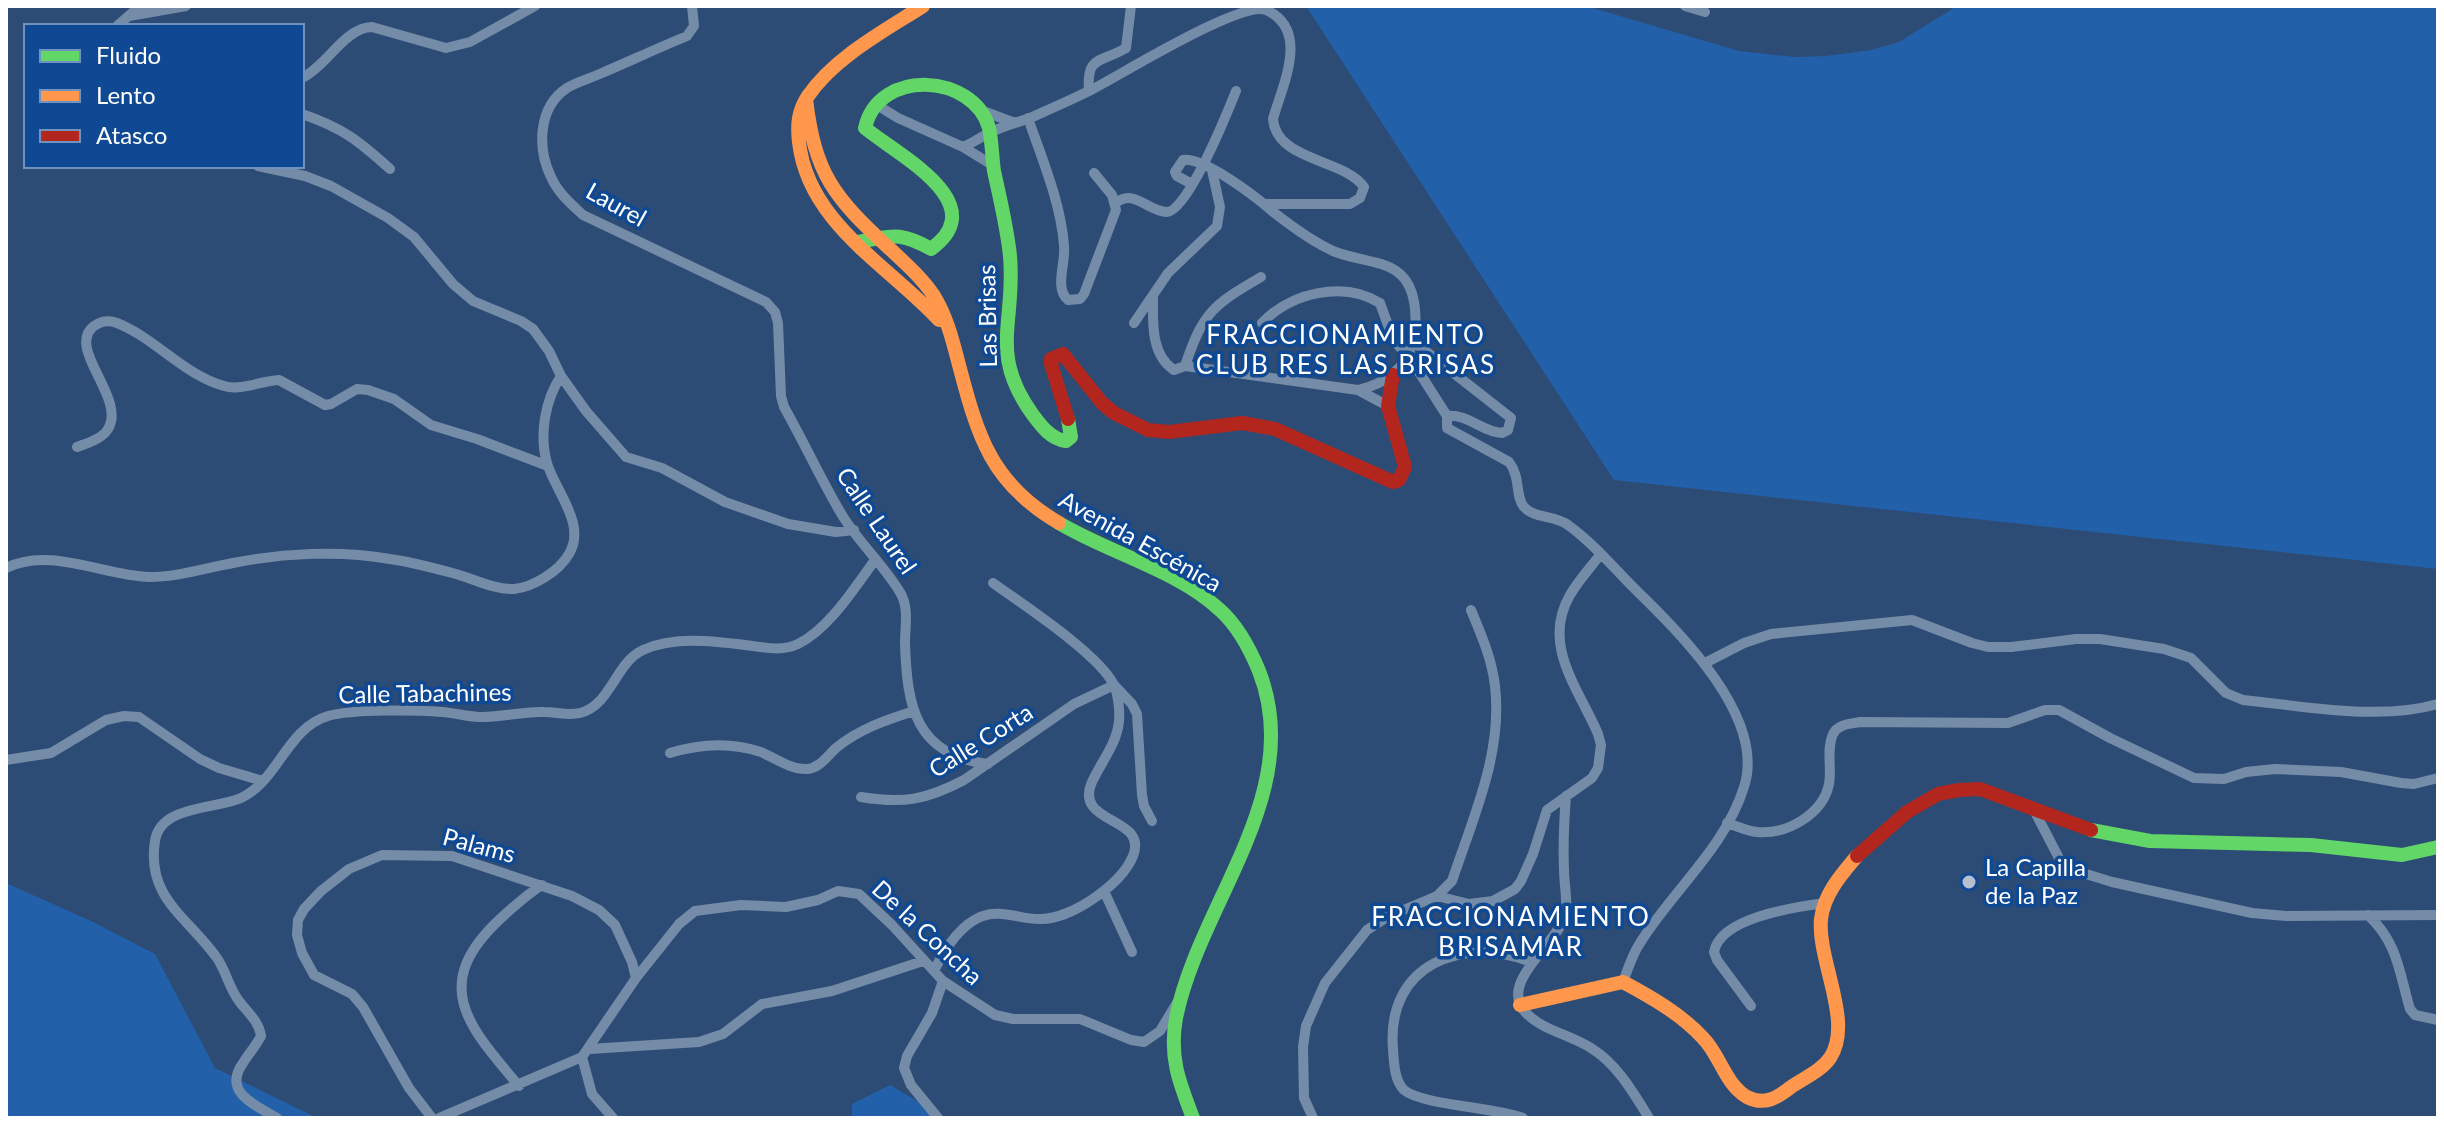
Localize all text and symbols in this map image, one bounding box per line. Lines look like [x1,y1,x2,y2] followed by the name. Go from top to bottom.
[24,24,304,168] legend
[96,40,161,69] text: Fluido
[96,80,156,109] text: Lento
[96,120,167,149] text: Atasco
[582,175,652,232] street label: Laurel
[971,264,1002,368] street label: Las Brisas
[1196,318,1496,380] district label: FRACCIONAMIENTO CLUB RES LAS BRISAS
[831,461,923,579] street label: Calle Laurel
[1054,484,1227,597] street label: Avenida Escénica
[338,676,512,709] street label: Calle Tabachines
[923,696,1037,783] street label: Calle Corta
[440,821,519,868] street label: Palams
[1985,852,2086,909] place label: La Capilla de la Paz
[867,873,989,990] street label: De la Concha
[1960,873,1978,891] marker: La Capilla de la Paz
[1371,900,1651,962] district label: FRACCIONAMIENTO BRISAMAR

